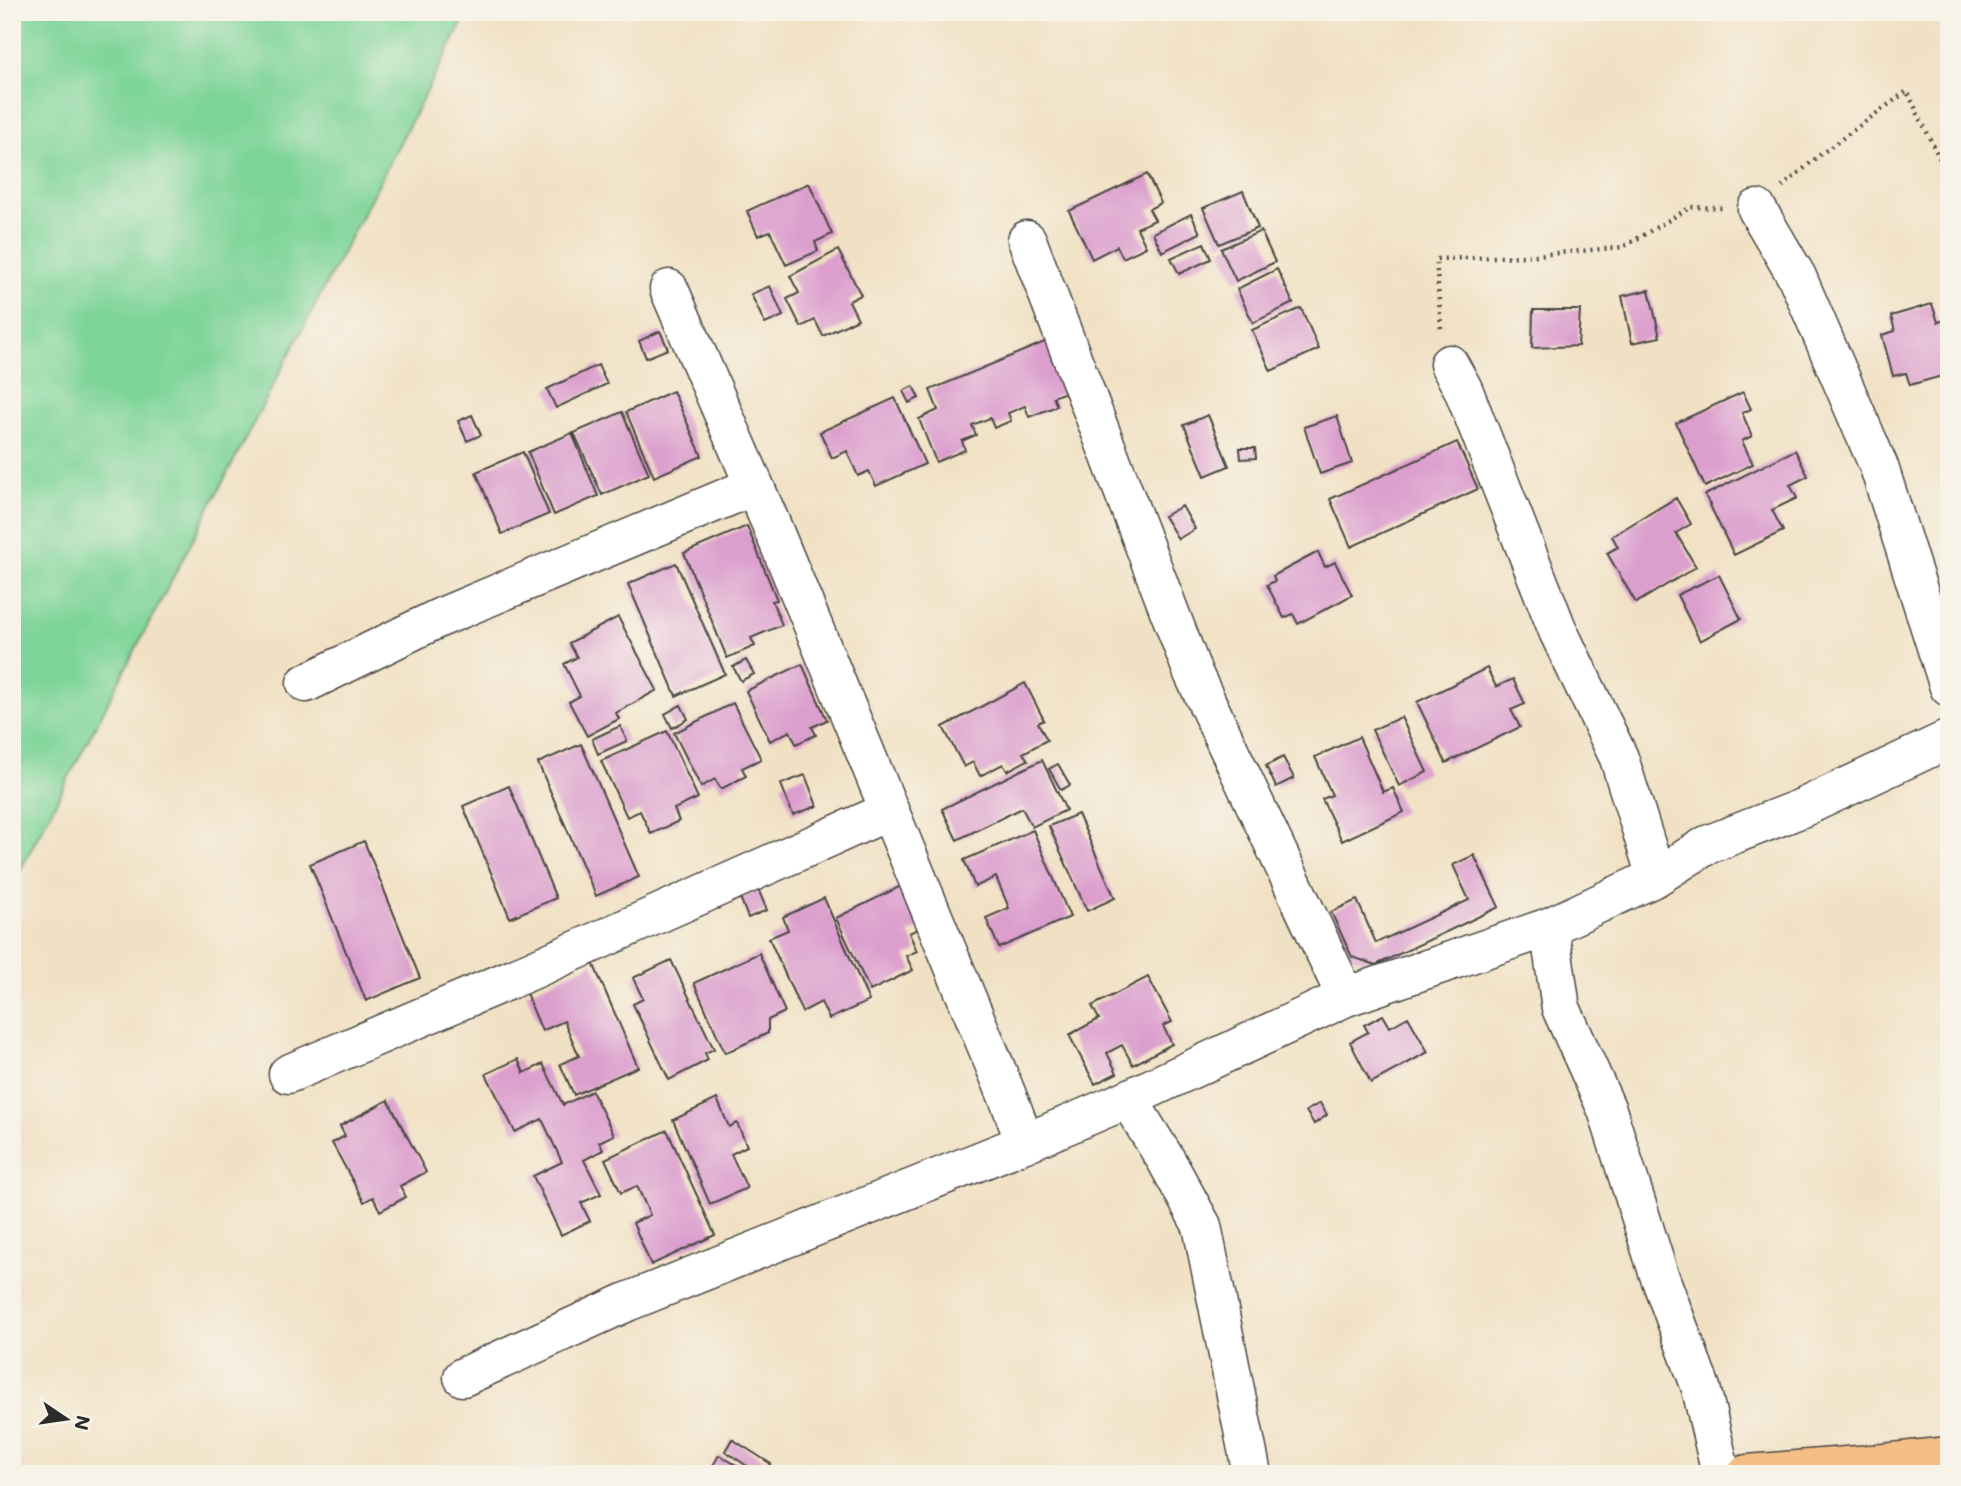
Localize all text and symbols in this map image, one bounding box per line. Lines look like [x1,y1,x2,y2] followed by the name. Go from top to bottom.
[32,1384,102,1454] north arrow
[69,1413,97,1433] text: N

